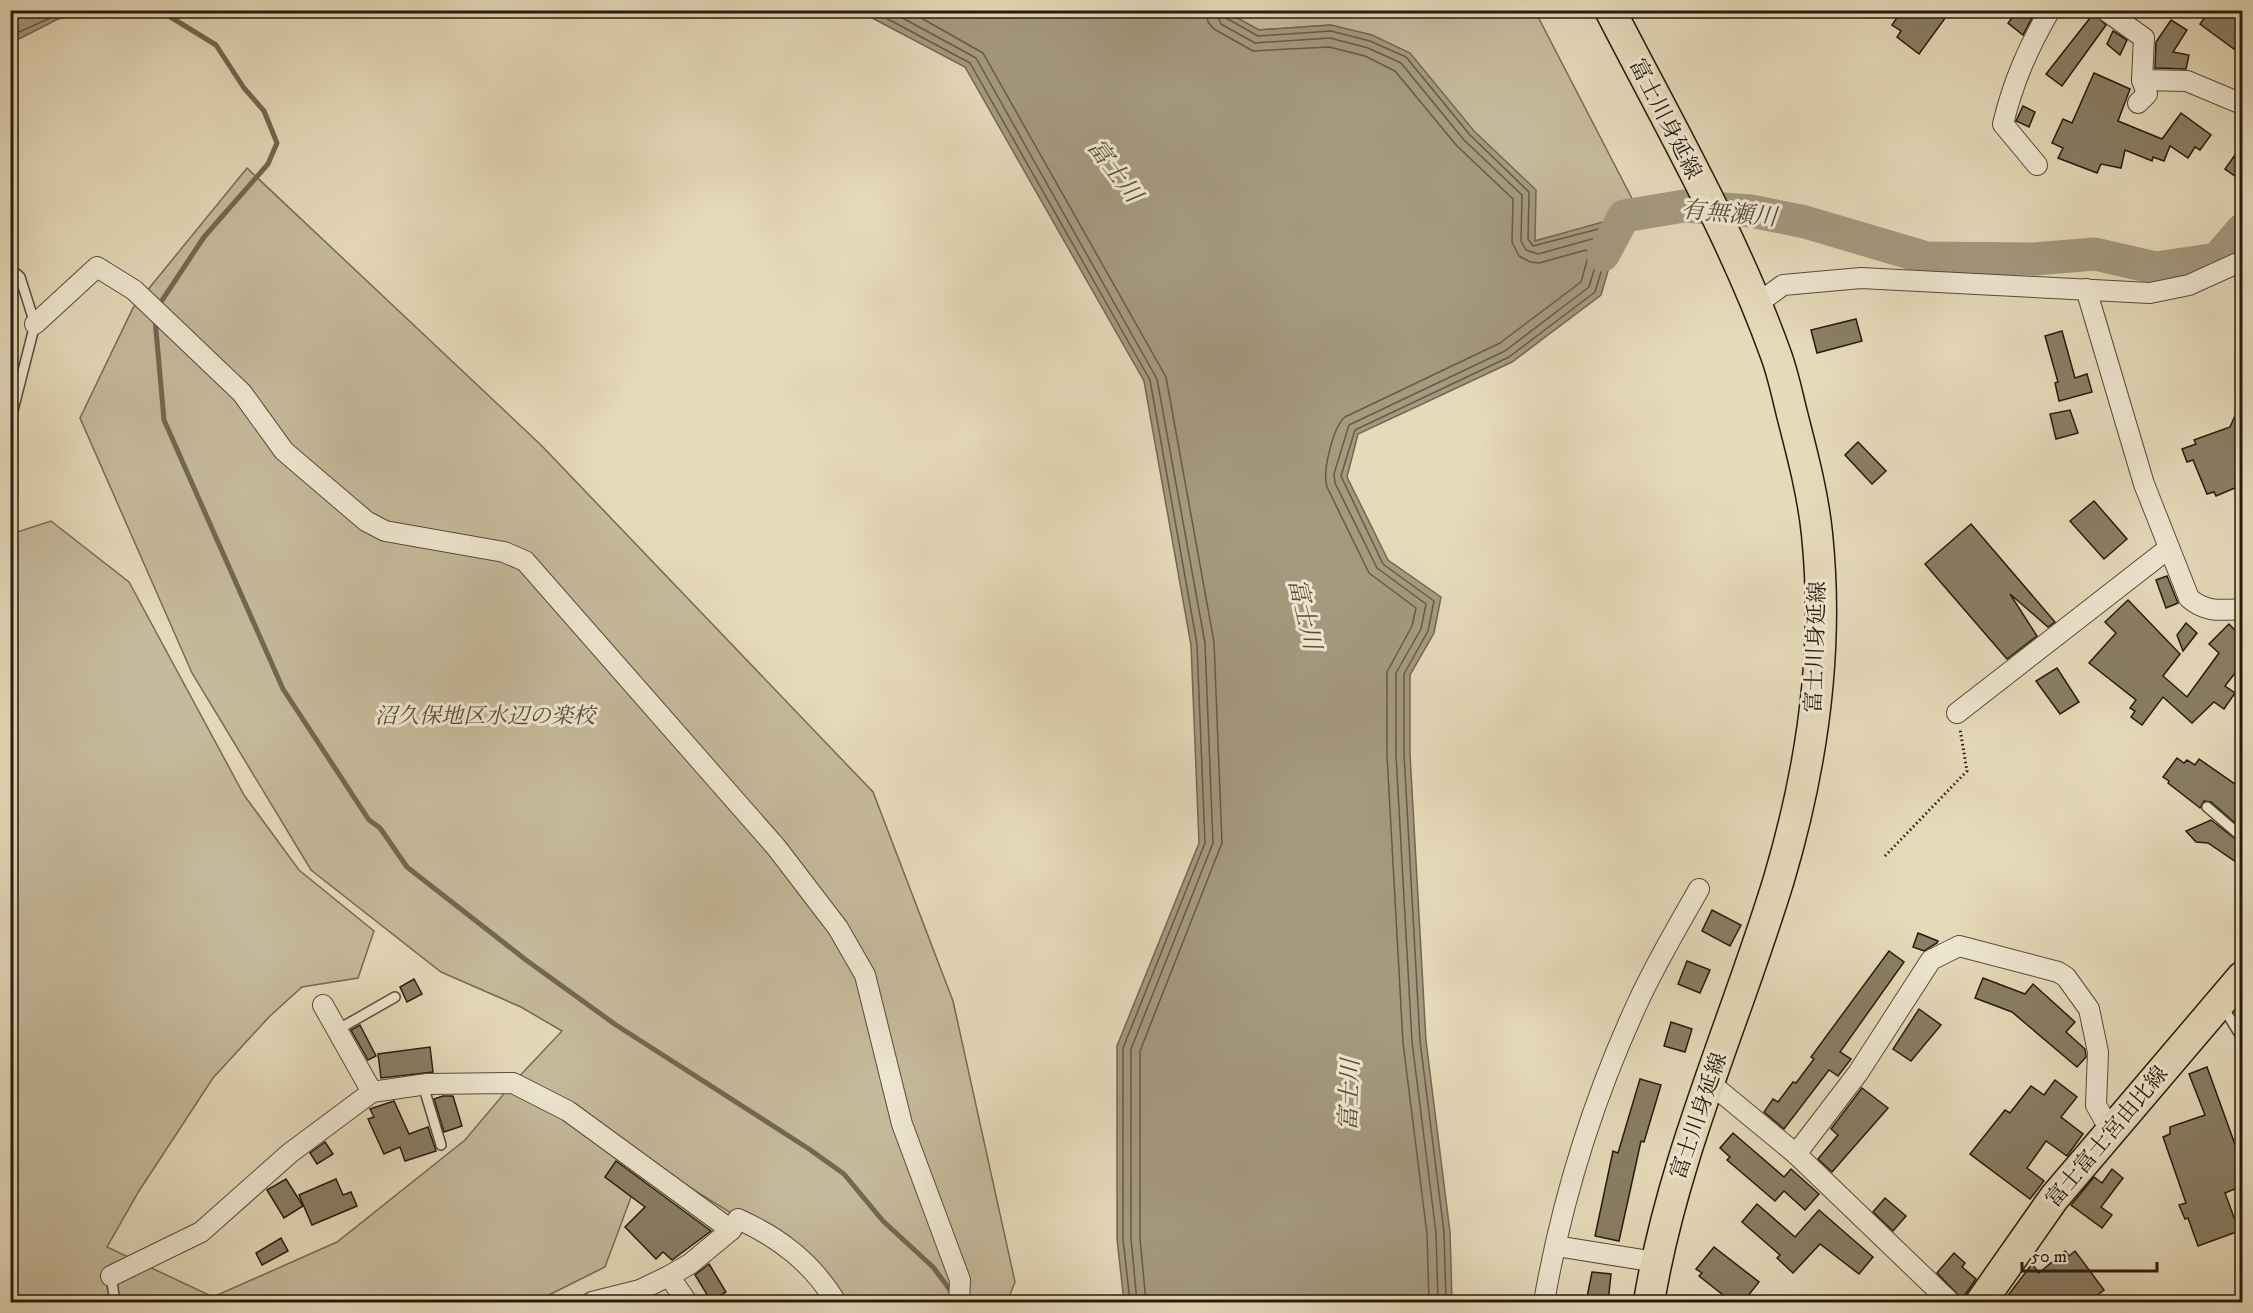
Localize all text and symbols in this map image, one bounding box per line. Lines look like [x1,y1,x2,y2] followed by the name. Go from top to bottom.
[1623,54,1707,184] street label: 富士川身延線
[1080,133,1149,211] water label: 富士川
[1680,195,1781,233] water label: 有無瀬川
[1281,576,1327,655] water label: 富士川
[1800,581,1832,713] street label: 富士川身延線
[375,703,598,730] park label: 沼久保地区水辺の楽校
[1665,1049,1733,1183] street label: 富士川身延線
[1334,1056,1366,1132] water label: 富士川
[2040,1061,2174,1213] street label: 富士富士宮由比線
[2022,1235,2157,1273] scale bar
[2031,1246,2067,1268] text: 50 m

